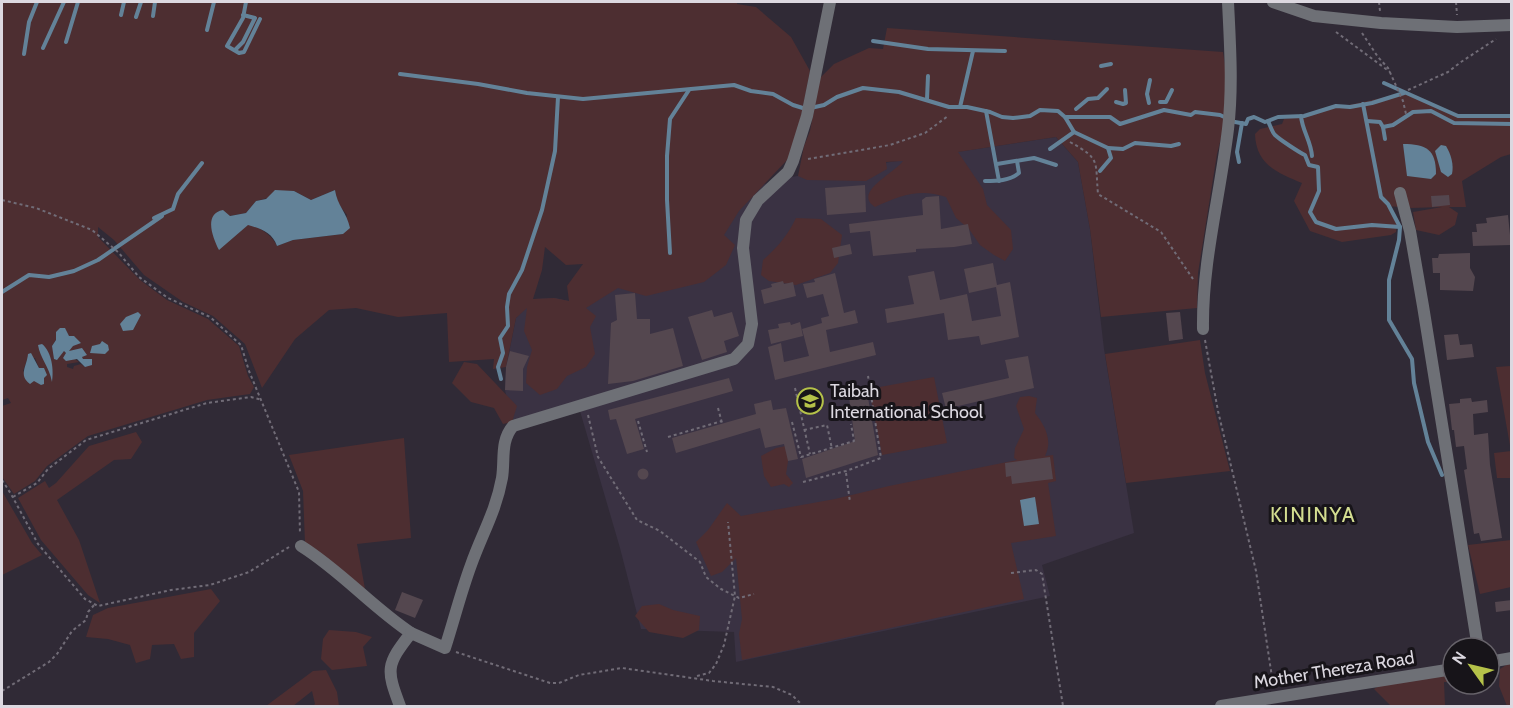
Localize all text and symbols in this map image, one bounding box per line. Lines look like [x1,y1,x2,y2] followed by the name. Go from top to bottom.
[830,380,984,423] place label: Taibah International School
[795,386,825,416] school or university icon: Taibah International School
[1270,502,1356,527] district label: KININYA
[1441,636,1501,696] north arrow
[1252,646,1416,694] street label: Mother Thereza Road
[1448,648,1470,668] text: N

